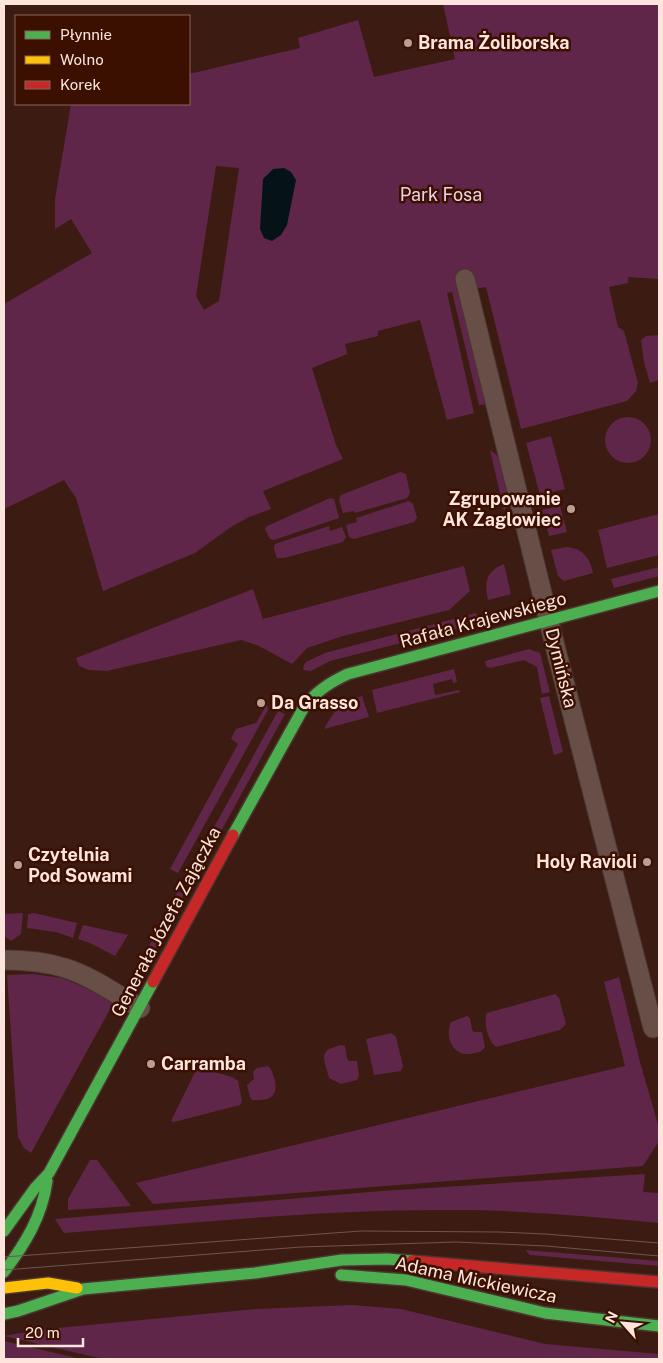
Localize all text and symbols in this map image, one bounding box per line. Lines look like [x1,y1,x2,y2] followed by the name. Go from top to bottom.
[15,15,190,105] legend
[60,26,112,43] text: Płynnie
[418,31,570,53] place label: Brama Żoliborska
[402,37,414,49] marker: Brama Żoliborska
[60,51,104,68] text: Wolno
[60,76,101,93] text: Korek
[400,184,482,205] park label: Park Fosa
[443,488,561,530] place label: Zgrupowanie AK Żaglowiec
[565,503,577,515] marker: Zgrupowanie AK Żaglowiec
[397,587,569,652] street label: Rafała Krajewskiego
[541,626,582,710] street label: Dymińska
[271,692,358,713] place label: Da Grasso
[255,697,267,709] marker: Da Grasso
[106,823,225,1020] street label: Generała Józefa Zajączka
[28,844,132,886] place label: Czytelnia Pod Sowami
[536,851,637,872] place label: Holy Ravioli
[641,856,653,868] marker: Holy Ravioli
[12,859,24,871] marker: Czytelnia Pod Sowami
[161,1053,246,1074] place label: Carramba
[145,1058,157,1070] marker: Carramba
[393,1252,559,1307] street label: Adama Mickiewicza
[598,1298,648,1348] north arrow
[602,1309,621,1326] text: N
[18,1316,82,1348] scale bar
[25,1324,60,1341] text: 20 m

